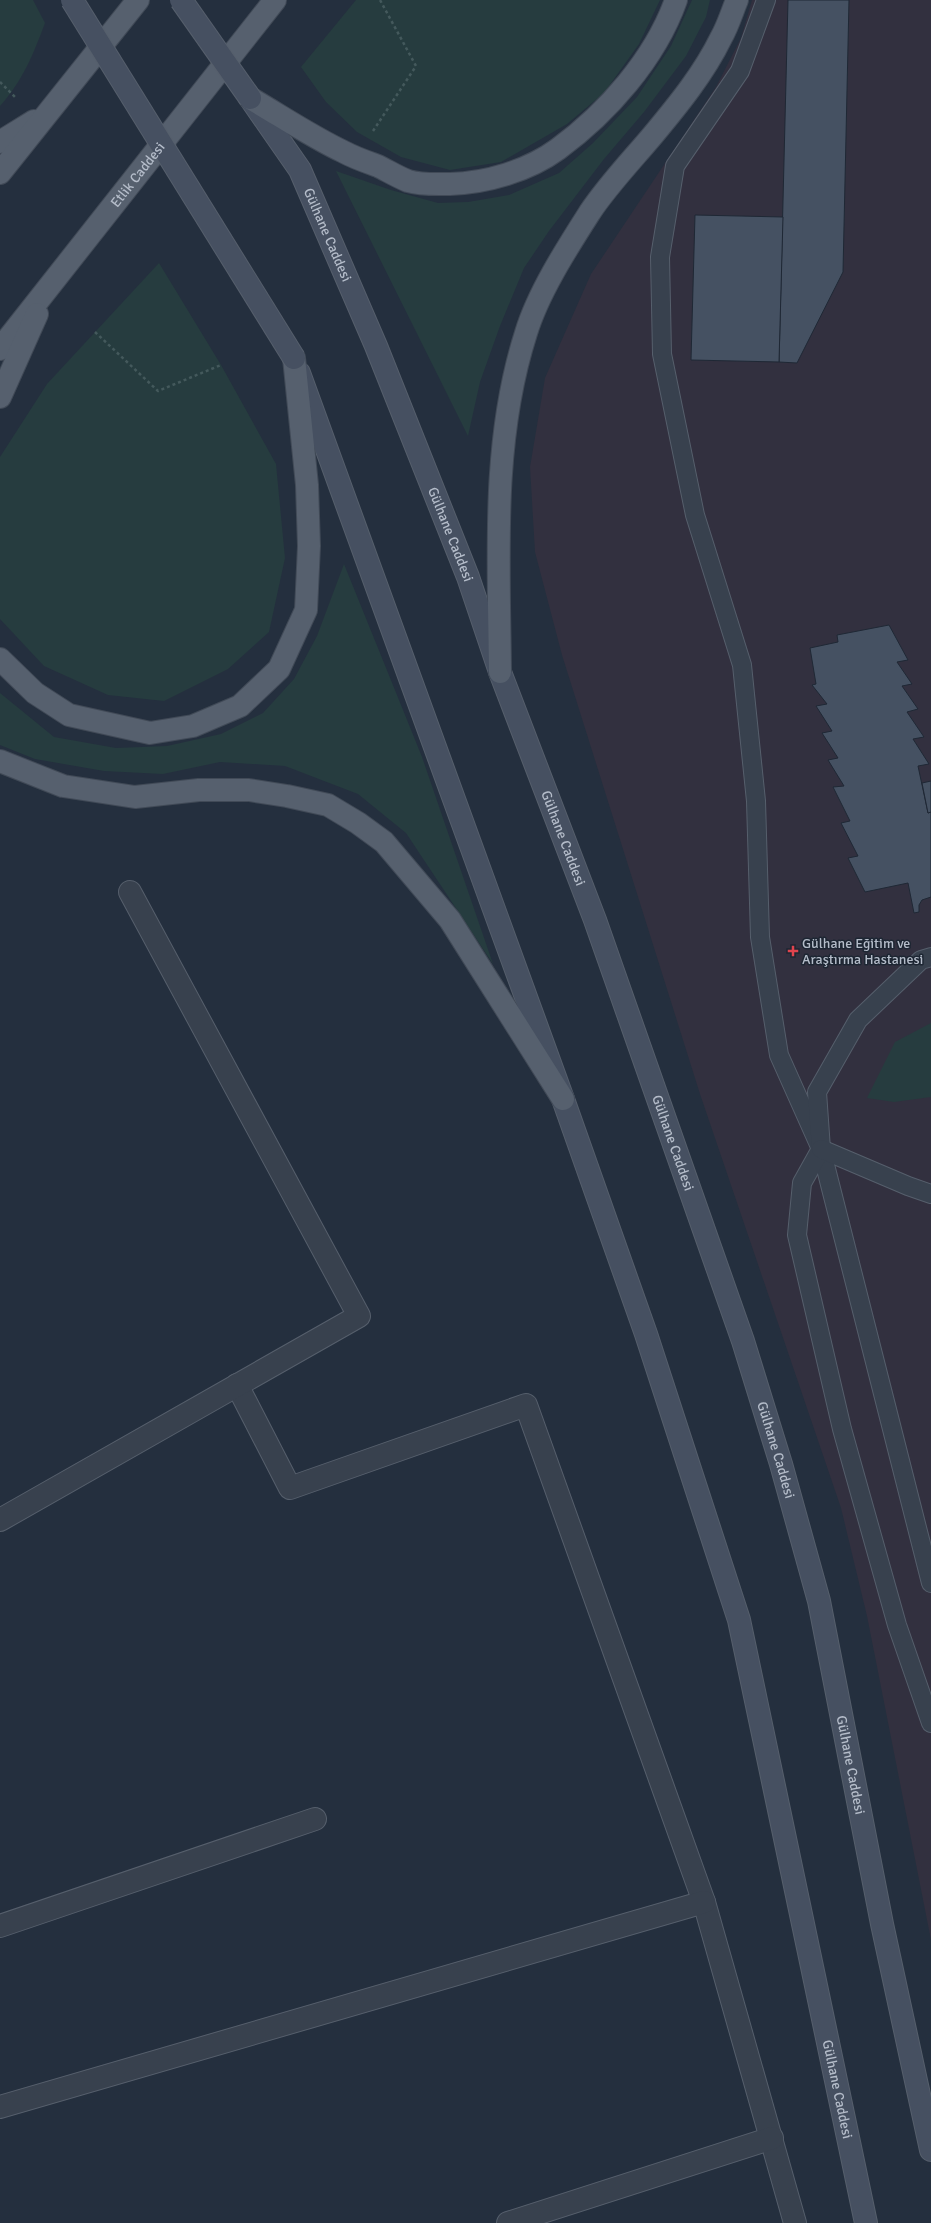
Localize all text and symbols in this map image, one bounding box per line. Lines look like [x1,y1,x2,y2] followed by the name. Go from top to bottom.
[107,139,169,211] street label: Etlik Caddesi
[300,185,355,284] street label: Gülhane Caddesi
[424,485,477,584] street label: Gülhane Caddesi
[537,788,589,888] street label: Gülhane Caddesi
[802,935,923,968] place label: Gülhane Eğitim ve Araştırma Hastanesi
[787,945,799,957] marker: Gülhane Eğitim ve Araştırma Hastanesi
[648,1093,698,1193] street label: Gülhane Caddesi
[753,1399,798,1501] street label: Gülhane Caddesi
[833,1714,868,1816] street label: Gülhane Caddesi
[819,2038,856,2140] street label: Gülhane Caddesi

